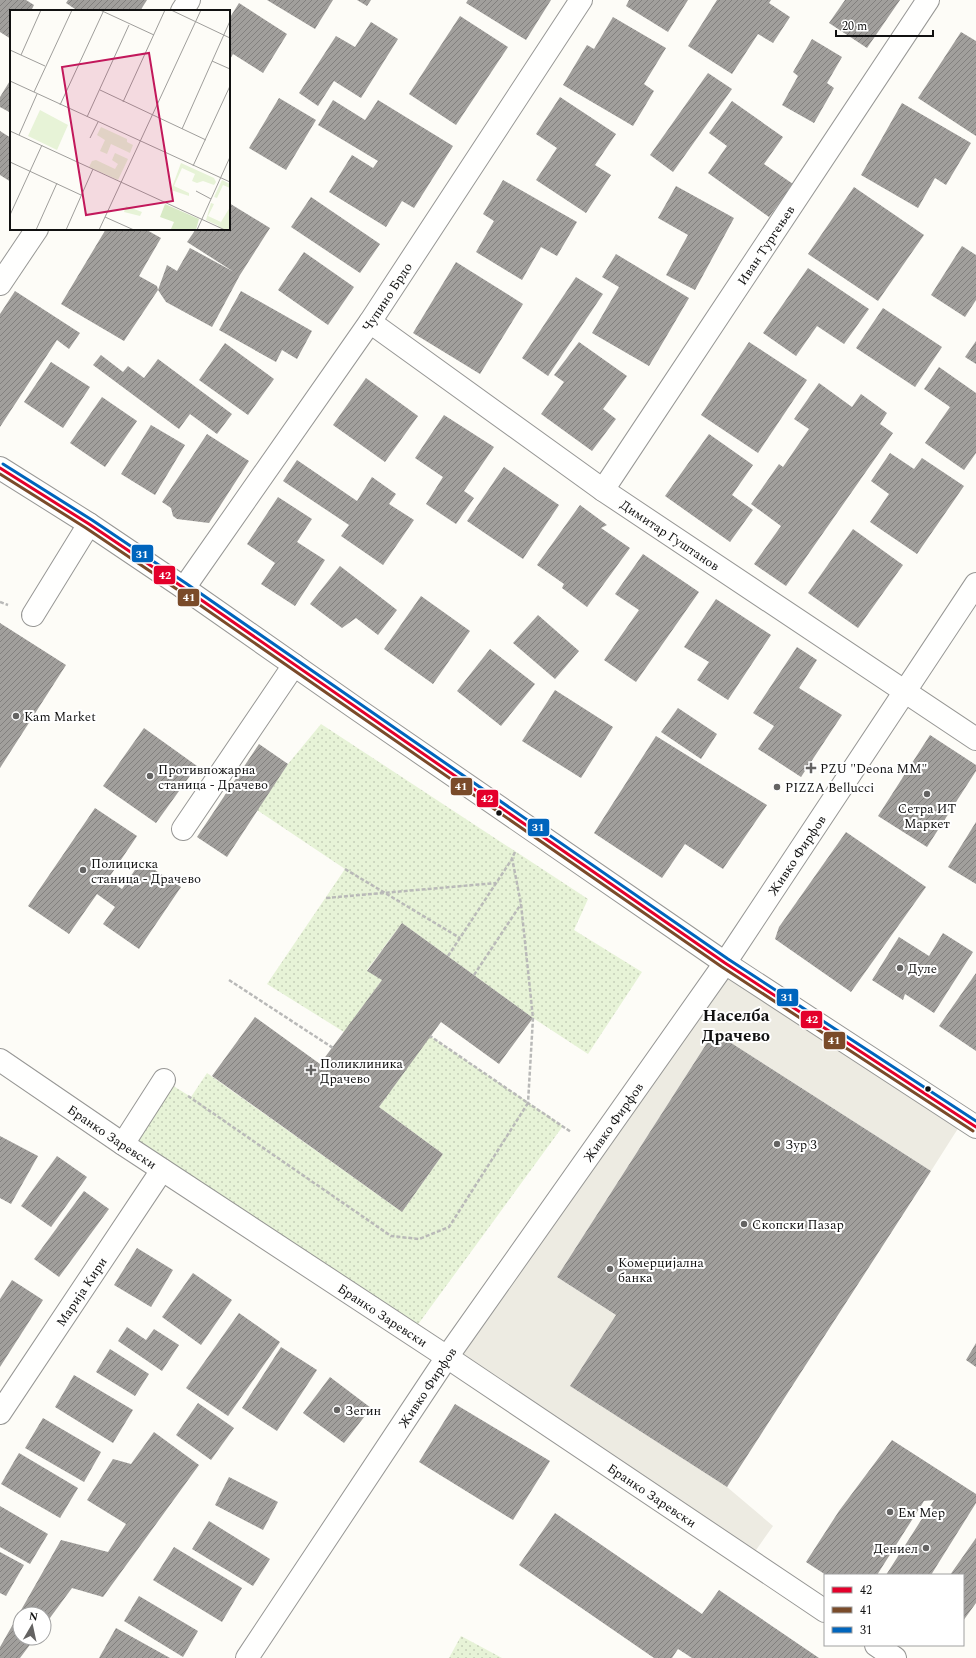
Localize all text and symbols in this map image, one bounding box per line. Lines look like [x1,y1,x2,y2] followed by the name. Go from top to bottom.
[10,10,230,230] inset map
[836,12,933,38] scale bar
[842,17,867,36] text: 20 m
[732,201,800,290] street label: Иван Тургењев
[357,258,418,336] street label: Чупино Брдо
[616,495,724,576] street label: Димитар Гуштанов
[131,544,154,563] line badge: 31
[136,546,148,563] text: 31
[153,565,176,585] line badge: 42
[159,567,171,584] text: 42
[177,588,200,607] line badge: 41
[183,589,195,606] text: 41
[24,707,96,727] place label: Kam Market
[11,711,21,721] marker: Kam Market
[820,759,927,779] place label: PZU "Deona MM"
[158,760,268,795] place label: Противпожарна станица - Драчево
[805,762,817,774] marker: PZU "Deona MM"
[145,771,155,781] marker: Противпожарна станица - Драчево
[450,777,473,796] line badge: 41
[455,778,467,795] text: 41
[785,778,874,798] place label: PIZZA Bellucci
[772,782,782,792] marker: PIZZA Bellucci
[476,789,499,808] line badge: 42
[922,789,932,799] marker: Сетра ИТ Маркет
[481,790,493,807] text: 42
[898,799,957,834] place label: Сетра ИТ Маркет
[494,808,504,818] unlabelled marker
[763,811,832,900] street label: Живко Фирфов
[527,818,550,837] line badge: 31
[532,819,544,836] text: 31
[91,854,201,889] place label: Полициска станица - Драчево
[78,865,88,875] marker: Полициска станица - Драчево
[908,959,937,979] place label: Дуле
[895,963,905,973] marker: Дуле
[776,988,799,1007] line badge: 31
[781,989,793,1006] text: 31
[702,1003,770,1049] district label: Населба Драчево
[800,1010,823,1029] line badge: 42
[806,1011,818,1028] text: 42
[823,1031,846,1050] line badge: 41
[828,1032,840,1049] text: 41
[320,1054,404,1089] place label: Поликлиника Драчево
[305,1064,317,1076] marker: Поликлиника Драчево
[579,1078,649,1166] street label: Живко Фирфов
[923,1084,933,1094] unlabelled marker
[63,1100,161,1175] street label: Бранко Заревски
[785,1135,817,1155] place label: Зур 3
[772,1139,782,1149] marker: Зур 3
[752,1215,844,1235] place label: Скопски Пазар
[739,1219,749,1229] marker: Скопски Пазар
[51,1253,112,1331] street label: Марија Кири
[618,1253,705,1288] place label: Комерцијална банка
[605,1264,615,1274] marker: Комерцијална банка
[334,1279,431,1353] street label: Бранко Заревски
[394,1343,462,1432] street label: Живко Фирфов
[345,1401,382,1421] place label: Зегин
[332,1405,342,1415] marker: Зегин
[603,1459,701,1533] street label: Бранко Заревски
[898,1503,945,1523] place label: Ем Мер
[885,1507,895,1517] marker: Ем Мер
[874,1539,918,1559] place label: Дениел
[921,1543,931,1553] marker: Дениел
[824,1574,964,1646] legend
[860,1581,872,1600] text: 42
[860,1601,872,1620] text: 41
[12,1606,52,1646] north arrow
[28,1608,39,1626] text: N
[860,1621,872,1640] text: 31

